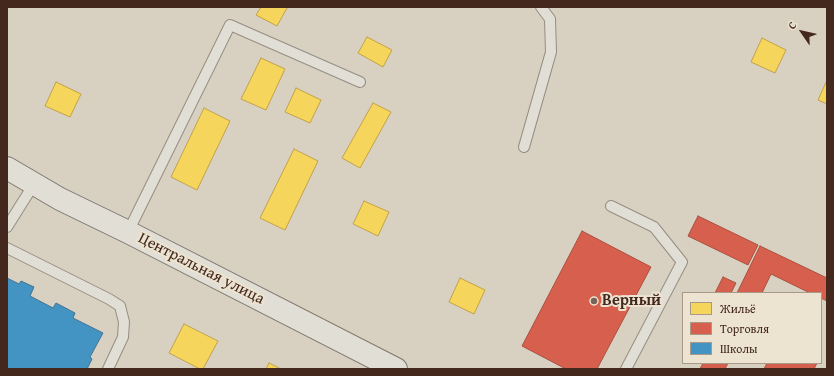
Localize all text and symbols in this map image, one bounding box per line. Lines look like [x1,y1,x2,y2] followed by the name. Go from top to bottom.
[782,12,822,52] north arrow
[784,18,800,32] text: С
[135,229,267,309] street label: Центральная улица
[602,291,661,311] place label: Верный
[682,292,822,364] legend
[589,296,599,306] marker: Верный
[720,300,756,317] text: Жильё
[720,320,769,337] text: Торговля
[720,340,757,357] text: Школы

